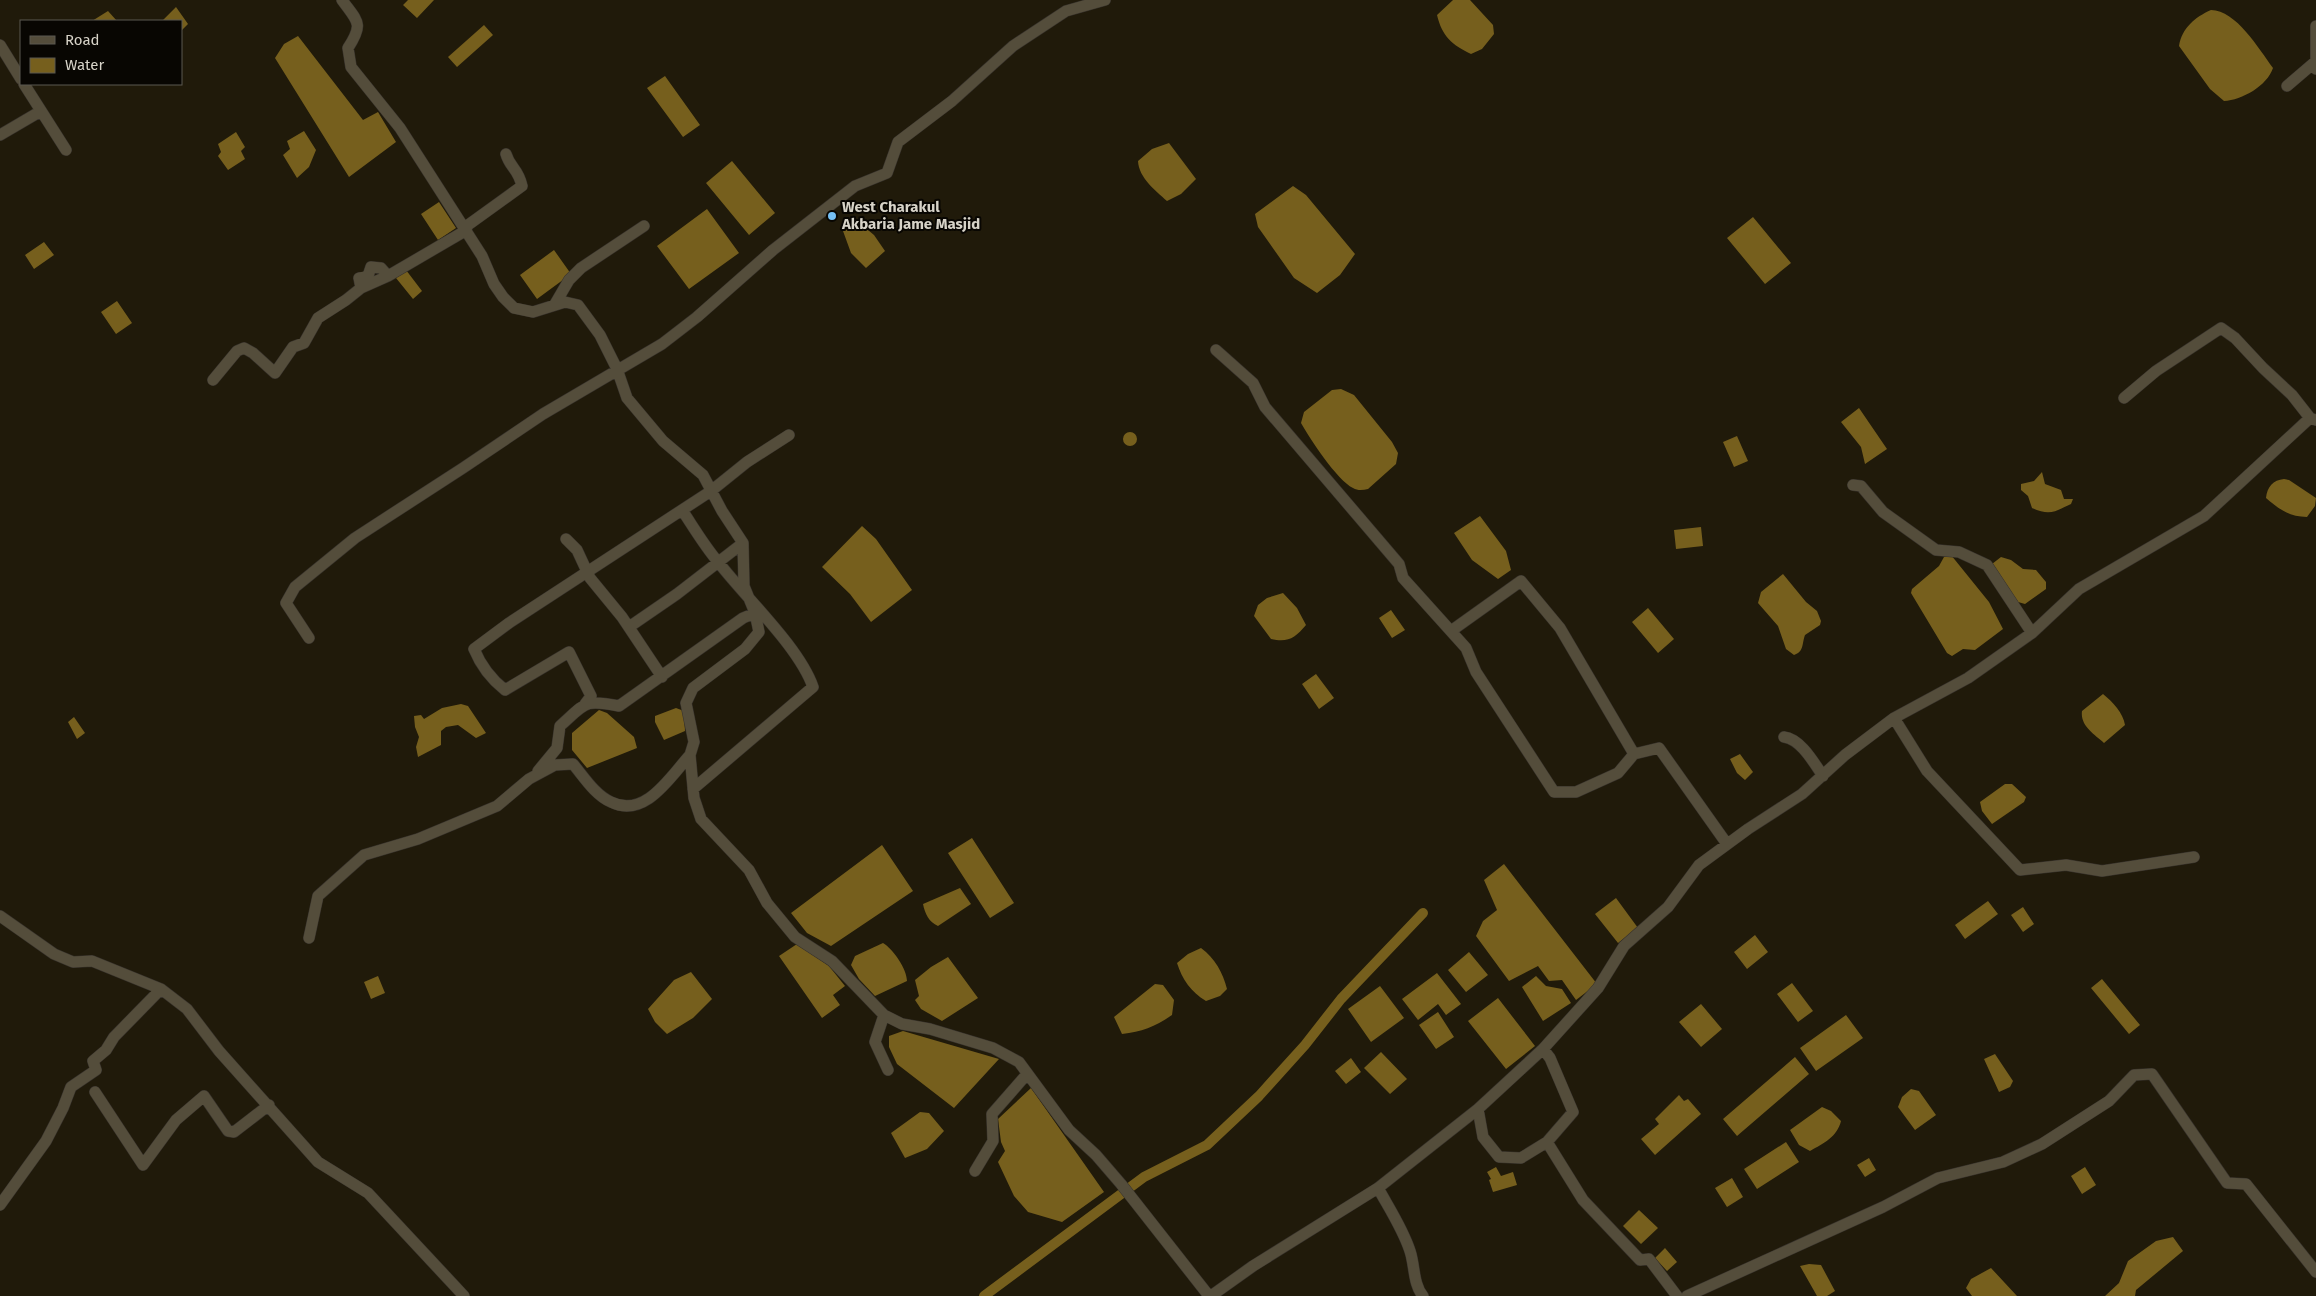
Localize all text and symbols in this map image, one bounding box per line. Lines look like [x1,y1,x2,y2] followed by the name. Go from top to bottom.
[20,20,182,85] legend
[65,31,100,49] text: Road
[65,56,104,74] text: Water
[841,198,980,233] place label: West Charakul Akbaria Jame Masjid
[826,210,838,222] marker: West Charakul Akbaria Jame Masjid

